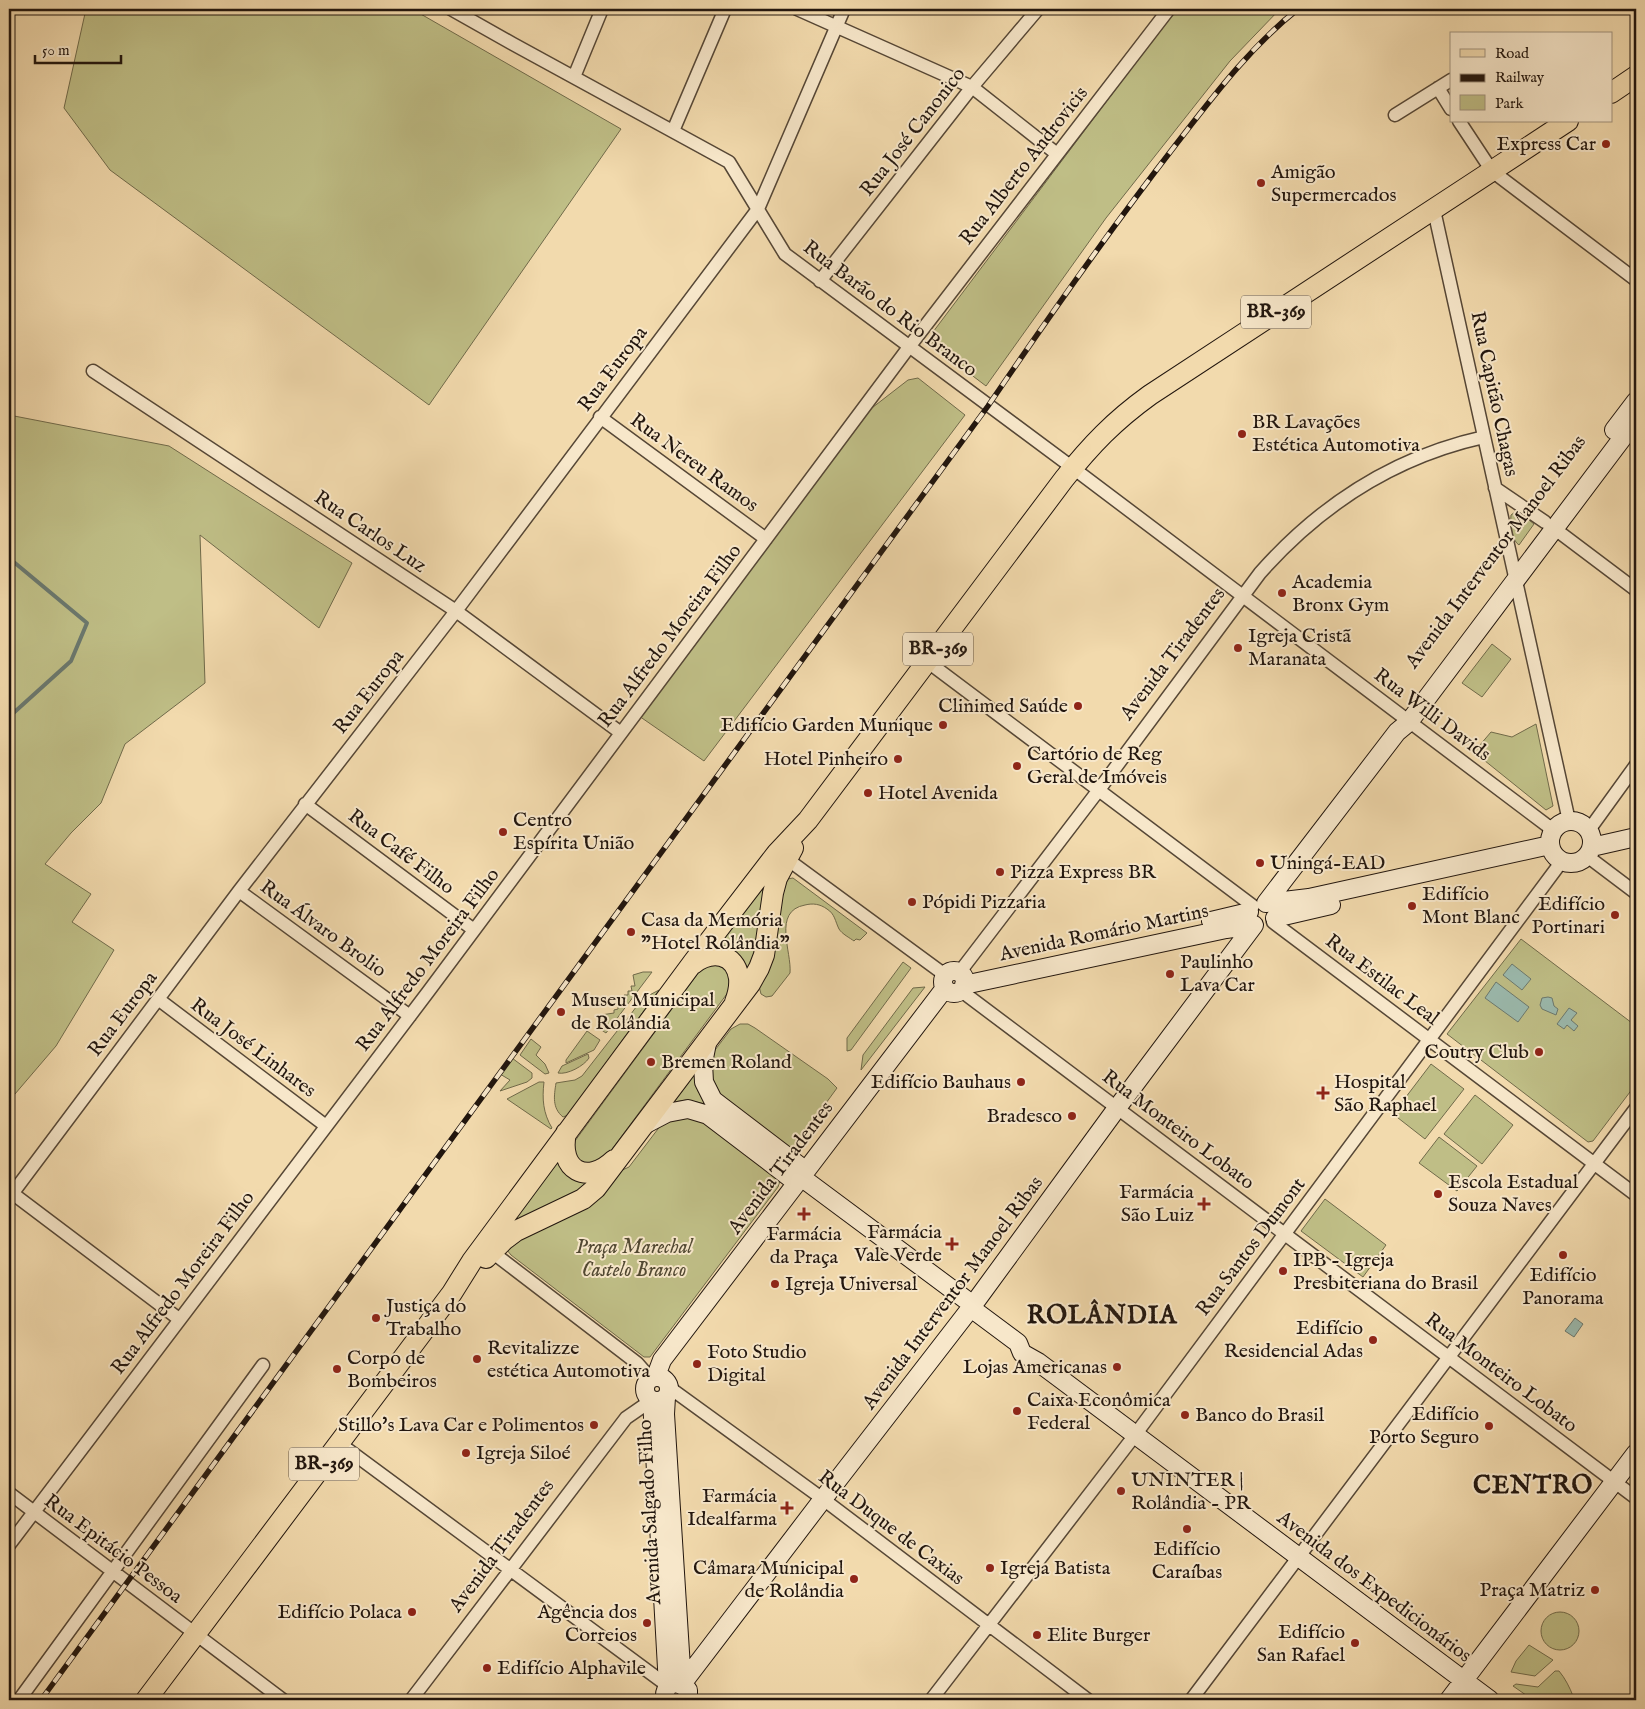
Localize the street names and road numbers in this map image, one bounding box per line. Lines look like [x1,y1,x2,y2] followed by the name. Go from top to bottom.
[855,62,971,202] street label: Rua José Canonico
[954,82,1094,250] street label: Rua Alberto Androvicis
[798,235,982,383] street label: Rua Barão do Rio Branco
[1241,296,1311,328] road number: BR-369
[1464,309,1524,479] street label: Rua Capitão Chagas
[573,321,653,417] street label: Rua Europa
[625,408,763,518] street label: Rua Nereu Ramos
[1399,430,1592,674] street label: Avenida Interventor Manoel Ribas
[309,485,431,579] street label: Rua Carlos Luz
[593,539,747,733] street label: Rua Alfredo Moreira Filho
[1114,583,1231,726] street label: Avenida Tiradentes
[903,633,973,666] road number: BR-369
[328,644,410,739] street label: Rua Europa
[1369,663,1495,767] street label: Rua Willi Davids
[343,804,459,900] street label: Rua Café Filho
[351,863,505,1057] street label: Rua Alfredo Moreira Filho
[255,875,391,983] street label: Rua Álvaro Brolio
[996,899,1211,968] street label: Avenida Romário Martins
[1320,929,1444,1031] street label: Rua Estilac Leal
[83,966,163,1062] street label: Rua Europa
[185,993,321,1103] street label: Rua José Linhares
[1097,1065,1259,1196] street label: Rua Monteiro Lobato
[722,1097,839,1240] street label: Avenida Tiradentes
[856,1171,1049,1415] street label: Avenida Interventor Manoel Ribas
[1191,1173,1311,1321] street label: Rua Santos Dumont
[106,1186,260,1380] street label: Rua Alfredo Moreira Filho
[1420,1308,1582,1439] street label: Rua Monteiro Lobato
[633,1419,667,1606] street label: Avenida Salgado Filho
[289,1448,359,1480] road number: BR-369
[813,1465,969,1591] street label: Rua Duque de Caxias
[443,1475,560,1618] street label: Avenida Tiradentes
[39,1489,187,1609] street label: Rua Epitácio Pessoa
[1271,1505,1476,1668] street label: Avenida dos Expedicionários

